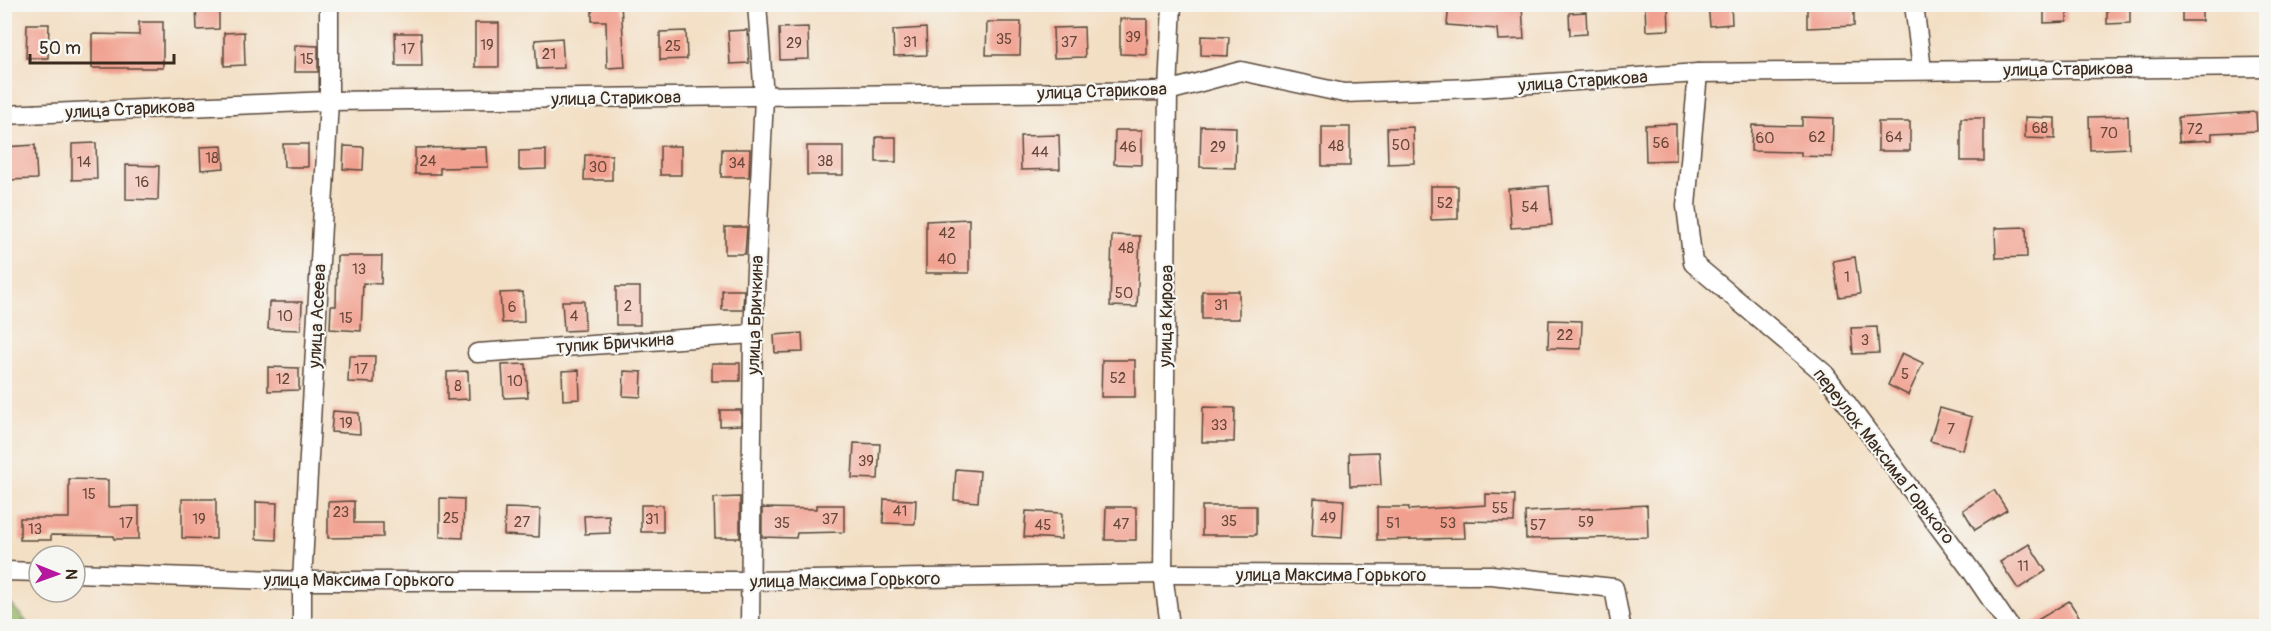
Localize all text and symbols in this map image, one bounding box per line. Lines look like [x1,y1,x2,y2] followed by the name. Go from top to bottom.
[30,27,174,65] scale bar
[1125,28,1141,47] house number: 39
[996,30,1012,49] house number: 35
[903,33,917,52] house number: 31
[1061,33,1077,52] house number: 37
[786,34,802,53] house number: 29
[480,36,494,55] house number: 19
[39,37,81,60] text: 50 m
[665,37,681,56] house number: 25
[401,40,415,59] house number: 17
[542,45,556,64] house number: 21
[300,50,314,69] house number: 15
[2002,57,2133,82] street label: улица Старикова
[1516,65,1649,98] street label: улица Старикова
[1036,78,1167,105] street label: улица Старикова
[550,86,681,111] street label: улица Старикова
[64,95,195,124] street label: улица Старикова
[2032,119,2049,138] house number: 68
[2187,120,2203,139] house number: 72
[2100,124,2118,143] house number: 70
[1808,128,1826,147] house number: 62
[1885,128,1903,147] house number: 64
[1756,129,1774,148] house number: 60
[1653,134,1669,153] house number: 56
[1392,136,1410,155] house number: 50
[1328,137,1345,156] house number: 48
[1119,138,1137,157] house number: 46
[1210,138,1226,157] house number: 29
[1031,143,1049,162] house number: 44
[205,149,219,168] house number: 18
[419,152,437,171] house number: 24
[817,152,833,171] house number: 38
[77,153,92,172] house number: 14
[728,154,746,173] house number: 34
[589,158,607,177] house number: 30
[135,173,149,192] house number: 16
[1437,194,1453,213] house number: 52
[1522,198,1539,217] house number: 54
[938,224,956,243] house number: 42
[1118,239,1135,258] house number: 48
[938,250,956,269] house number: 40
[742,255,769,376] street label: улица Бричкина
[352,260,366,279] house number: 13
[303,263,332,370] street label: улица Асеева
[1154,265,1179,368] street label: улица Кирова
[1844,268,1850,287] house number: 1
[1115,284,1133,303] house number: 50
[1214,296,1228,315] house number: 31
[624,297,632,316] house number: 2
[508,298,516,317] house number: 6
[277,307,293,326] house number: 10
[570,307,579,326] house number: 4
[339,309,353,328] house number: 15
[1557,326,1573,345] house number: 22
[555,328,675,359] street label: тупик Бричкина
[1861,331,1869,350] house number: 3
[354,360,368,379] house number: 17
[1808,364,1960,549] street label: переулок Максима Горького
[1901,365,1909,384] house number: 5
[1110,369,1126,388] house number: 52
[276,370,290,389] house number: 12
[507,372,523,391] house number: 10
[454,377,462,396] house number: 8
[339,414,353,433] house number: 19
[1211,416,1227,435] house number: 33
[1947,420,1955,439] house number: 7
[858,452,874,471] house number: 39
[82,485,96,504] house number: 15
[1492,499,1508,518] house number: 55
[893,502,907,521] house number: 41
[333,503,349,522] house number: 23
[443,509,459,528] house number: 25
[1320,509,1336,528] house number: 49
[192,510,206,529] house number: 19
[645,510,659,529] house number: 31
[822,510,838,529] house number: 37
[1221,512,1237,531] house number: 35
[514,513,530,532] house number: 27
[1578,513,1594,532] house number: 59
[119,514,133,533] house number: 17
[774,514,790,533] house number: 35
[1386,514,1400,533] house number: 51
[1440,514,1456,533] house number: 53
[1113,515,1129,534] house number: 47
[1035,516,1051,535] house number: 45
[1530,516,1546,535] house number: 57
[28,520,42,539] house number: 13
[27,544,87,604] north arrow
[2017,557,2029,576] house number: 11
[1235,564,1427,587] street label: улица Максима Горького
[749,567,941,594] street label: улица Максима Горького
[61,569,81,580] text: N
[263,569,455,592] street label: улица Максима Горького

